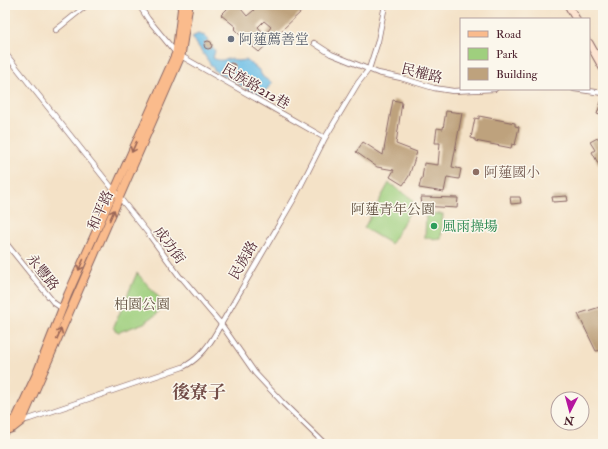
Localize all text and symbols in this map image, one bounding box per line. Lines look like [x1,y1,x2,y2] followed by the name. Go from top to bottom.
[460,18,590,90] legend
[496,27,521,42] text: Road
[239,31,309,48] place label: 阿蓮薦善堂
[226,34,236,44] marker: 阿蓮薦善堂
[496,47,518,62] text: Park
[219,60,293,113] street label: 民族路212巷
[399,60,444,87] street label: 民權路
[496,67,539,82] text: Building
[130,140,137,152] one-way arrow
[484,164,540,181] place label: 阿蓮國小
[471,167,481,177] marker: 阿蓮國小
[84,188,117,233] street label: 和平路
[351,201,435,218] park label: 阿蓮青年公園
[109,209,116,221] one-way arrow
[442,218,498,235] place label: 風雨操場
[429,221,439,231] marker: 風雨操場
[150,223,189,267] street label: 成功街
[226,238,261,283] street label: 民族路
[23,251,62,294] street label: 永豐路
[77,259,84,271] one-way arrow
[114,296,170,313] park label: 柏園公園
[56,328,64,340] one-way arrow
[172,381,226,404] district label: 後寮子
[550,391,590,431] north arrow
[562,413,576,428] text: N

